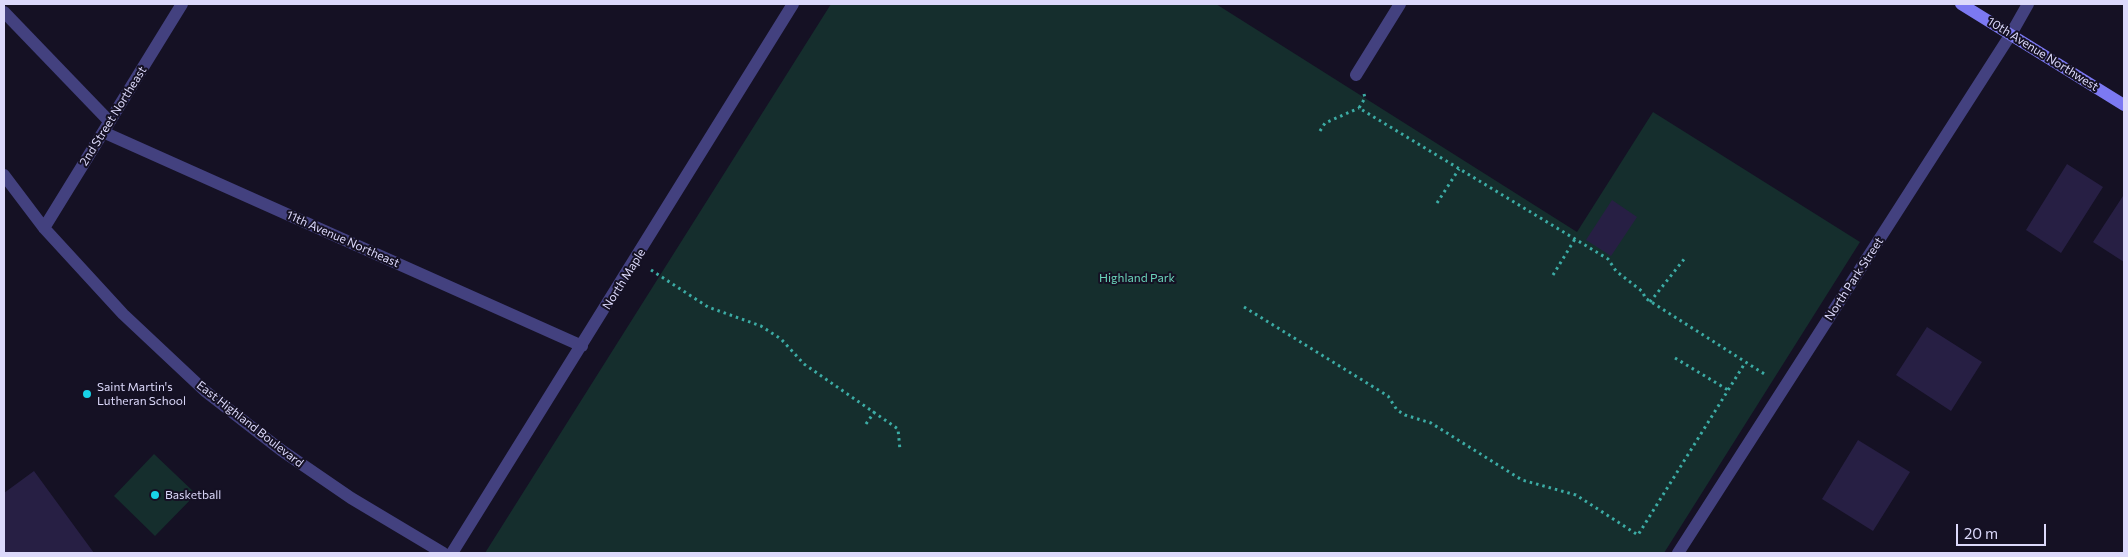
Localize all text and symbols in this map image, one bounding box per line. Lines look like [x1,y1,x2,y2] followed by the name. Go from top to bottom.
[1985,14,2101,94] street label: 10th Avenue Northwest
[76,64,150,168] street label: 2nd Street Northeast
[284,208,402,270] street label: 11th Avenue Northeast
[1822,235,1886,323] street label: North Park Street
[600,246,648,312] street label: North Maple
[1099,271,1175,285] park label: Highland Park
[194,378,306,470] street label: East Highland Boulevard
[97,380,186,408] place label: Saint Martin's Lutheran School
[81,388,93,400] marker: Saint Martin's Lutheran School
[165,488,221,502] place label: Basketball
[149,489,161,501] marker: Basketball
[1958,514,2048,546] scale bar
[1964,524,1998,542] text: 20 m

